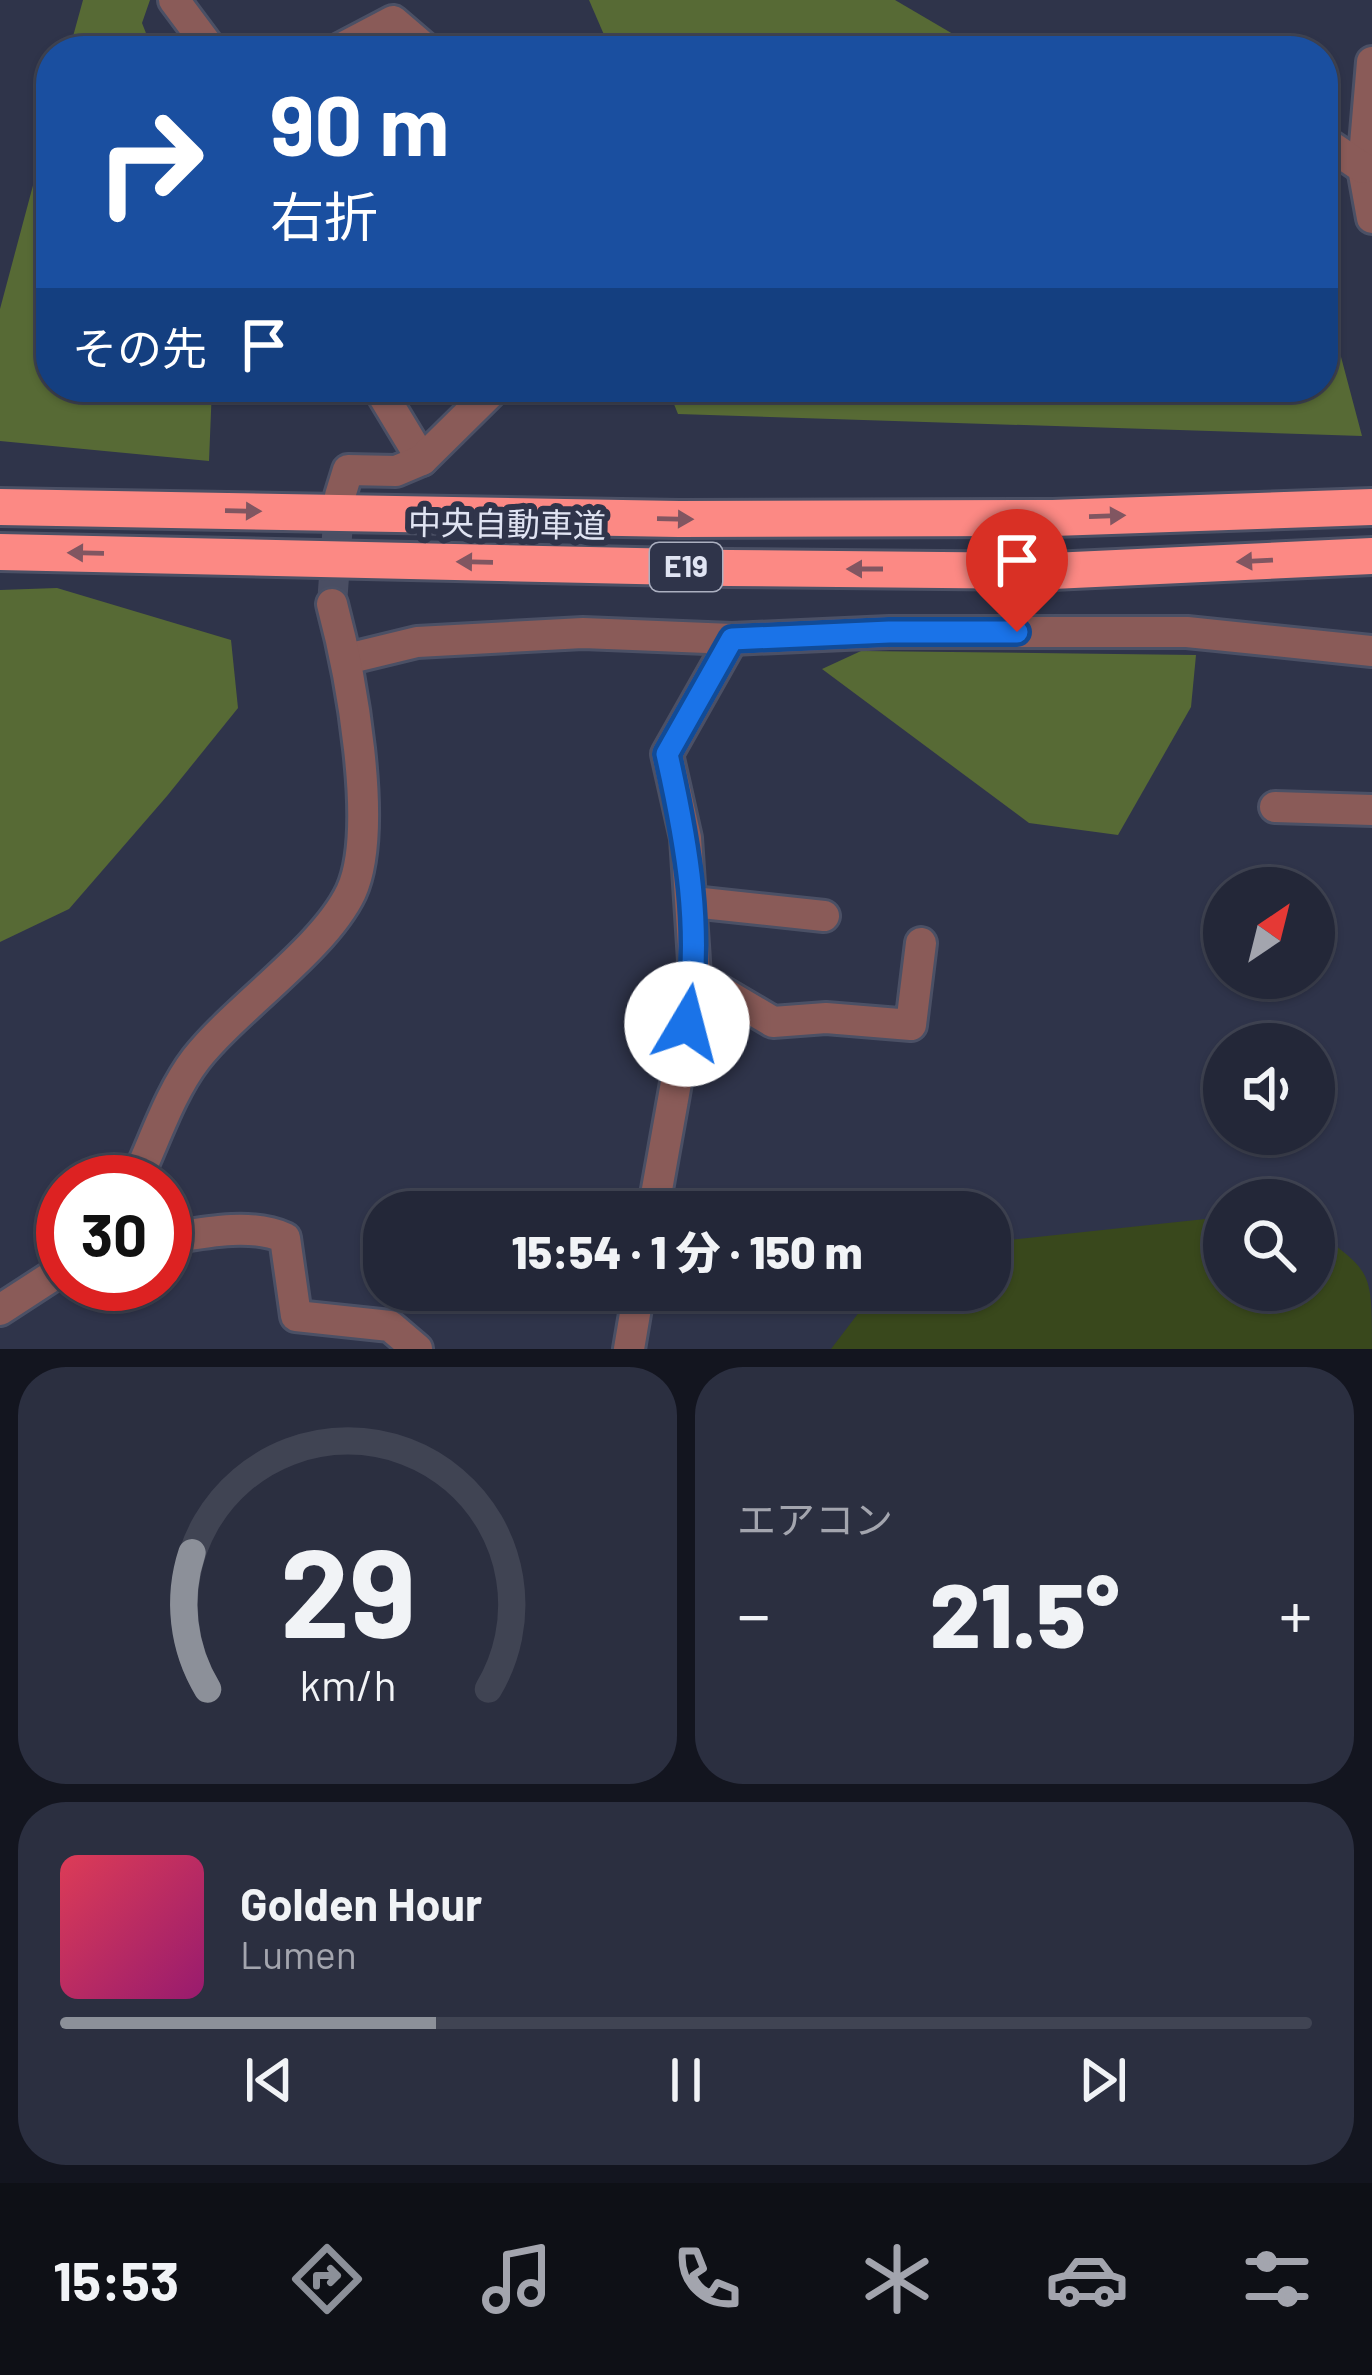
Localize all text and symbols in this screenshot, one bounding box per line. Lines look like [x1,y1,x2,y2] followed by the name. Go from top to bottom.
[270,72,449,173] text: 90 m
[72,84,228,240] icon: right
[270,183,378,248] text: 右折
[231,312,297,378] icon: arrive
[72,320,207,374] text: その先
[408,501,606,545] street label: 中央自動車道
[225,502,263,521] one-way arrow
[1089,507,1127,526] one-way arrow
[657,509,695,529] one-way arrow
[966,509,1068,632] pin
[984,527,1050,593] icon: arrive
[650,543,722,591] road number: E19
[66,544,104,563] one-way arrow
[1235,552,1273,571] one-way arrow
[455,553,493,572] one-way arrow
[845,559,883,579] one-way arrow
[1203,867,1335,999] north arrow
[1203,867,1335,1311] map controls
[624,961,750,1087] position arrow
[1203,1023,1335,1155] button: sound
[36,1155,192,1311] speed limit sign: 30
[1203,1179,1335,1311] button: search
[511,1224,863,1278] text: 15:54 · 1 分 · 150 m
[737,1495,893,1542] text: エアコン
[279,1513,416,1663] text: 29
[930,1558,1119,1666] text: 21.5°
[737,1573,770,1652] text: −
[1279,1573,1312,1652] text: +
[299,1657,396,1709] text: km/h
[240,1876,482,1930] text: Golden Hour
[240,1930,357,1977] text: Lumen
[236,2047,302,2113] icon: previous
[653,2047,719,2113] icon: pause
[1070,2047,1136,2113] icon: next
[285,2237,369,2321] icon: directions
[475,2237,559,2321] icon: music
[665,2237,749,2321] icon: phone
[855,2237,939,2321] icon: climate
[1045,2237,1129,2321] icon: car
[1235,2237,1319,2321] icon: filters
[53,2247,179,2312] text: 15:53

